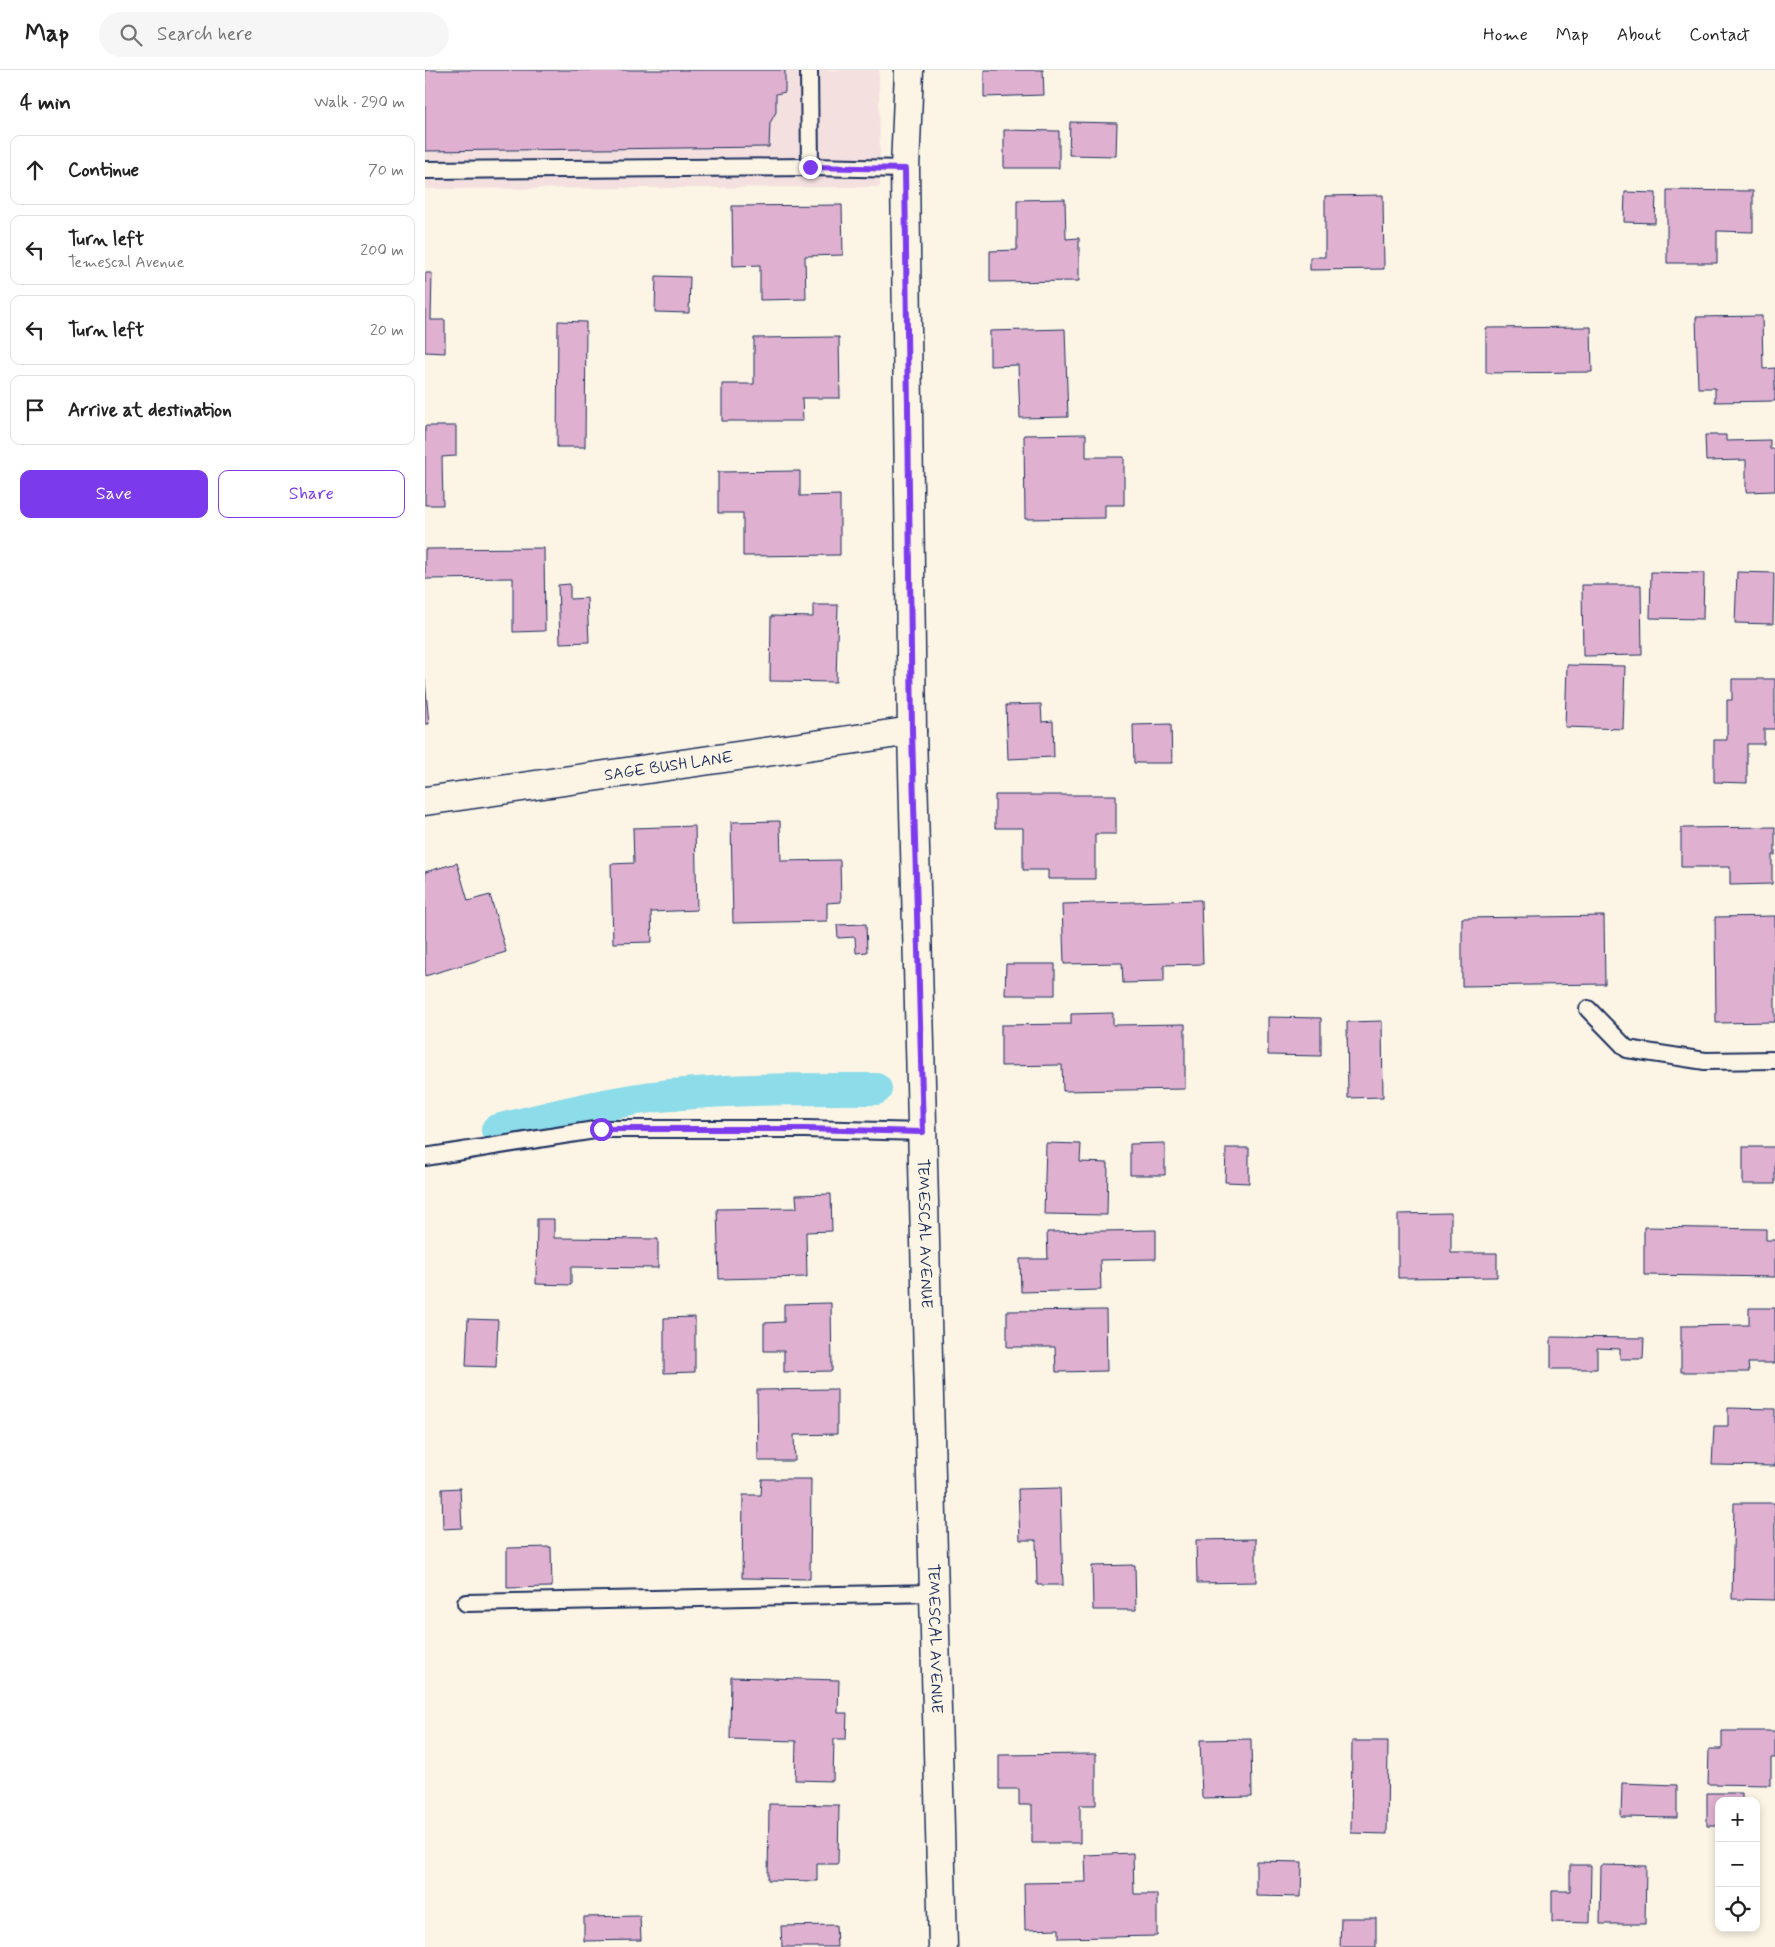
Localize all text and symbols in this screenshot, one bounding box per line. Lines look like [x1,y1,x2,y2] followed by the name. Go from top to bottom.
[99,12,449,57] search box
[25,19,69,50] text: Map
[117,21,145,49] icon: search
[157,22,253,47] text: Search here
[1483,23,1528,47] text: Home
[1556,23,1589,47] text: Map
[1617,23,1661,47] text: About
[1689,23,1750,47] text: Contact
[20,89,71,117] text: 4 min
[314,92,405,113] text: Walk · 290 m
[21,156,49,184] icon: ahead
[799,156,822,179] route end
[68,158,139,183] text: Continue
[368,160,404,181] text: 70 m
[68,227,144,252] text: Turn left
[21,236,49,264] icon: left
[360,240,404,261] text: 200 m
[68,252,184,273] text: Temescal Avenue
[21,316,49,344] icon: left
[68,318,144,343] text: Turn left
[370,320,404,341] text: 20 m
[21,396,49,424] icon: arrive
[68,398,232,423] text: Arrive at destination
[20,470,208,518] button: Save
[218,470,405,518] button: Share
[603,746,734,786] street label: SAGE BUSH LANE
[590,1118,613,1141] route start
[912,1159,937,1309] street label: TEMESCAL AVENUE
[923,1563,948,1714] street label: TEMESCAL AVENUE
[1715,1797,1760,1932] map controls
[1715,1797,1760,1842] button: +
[1715,1842,1760,1887] button: −
[1715,1887,1760,1932] button: locate

